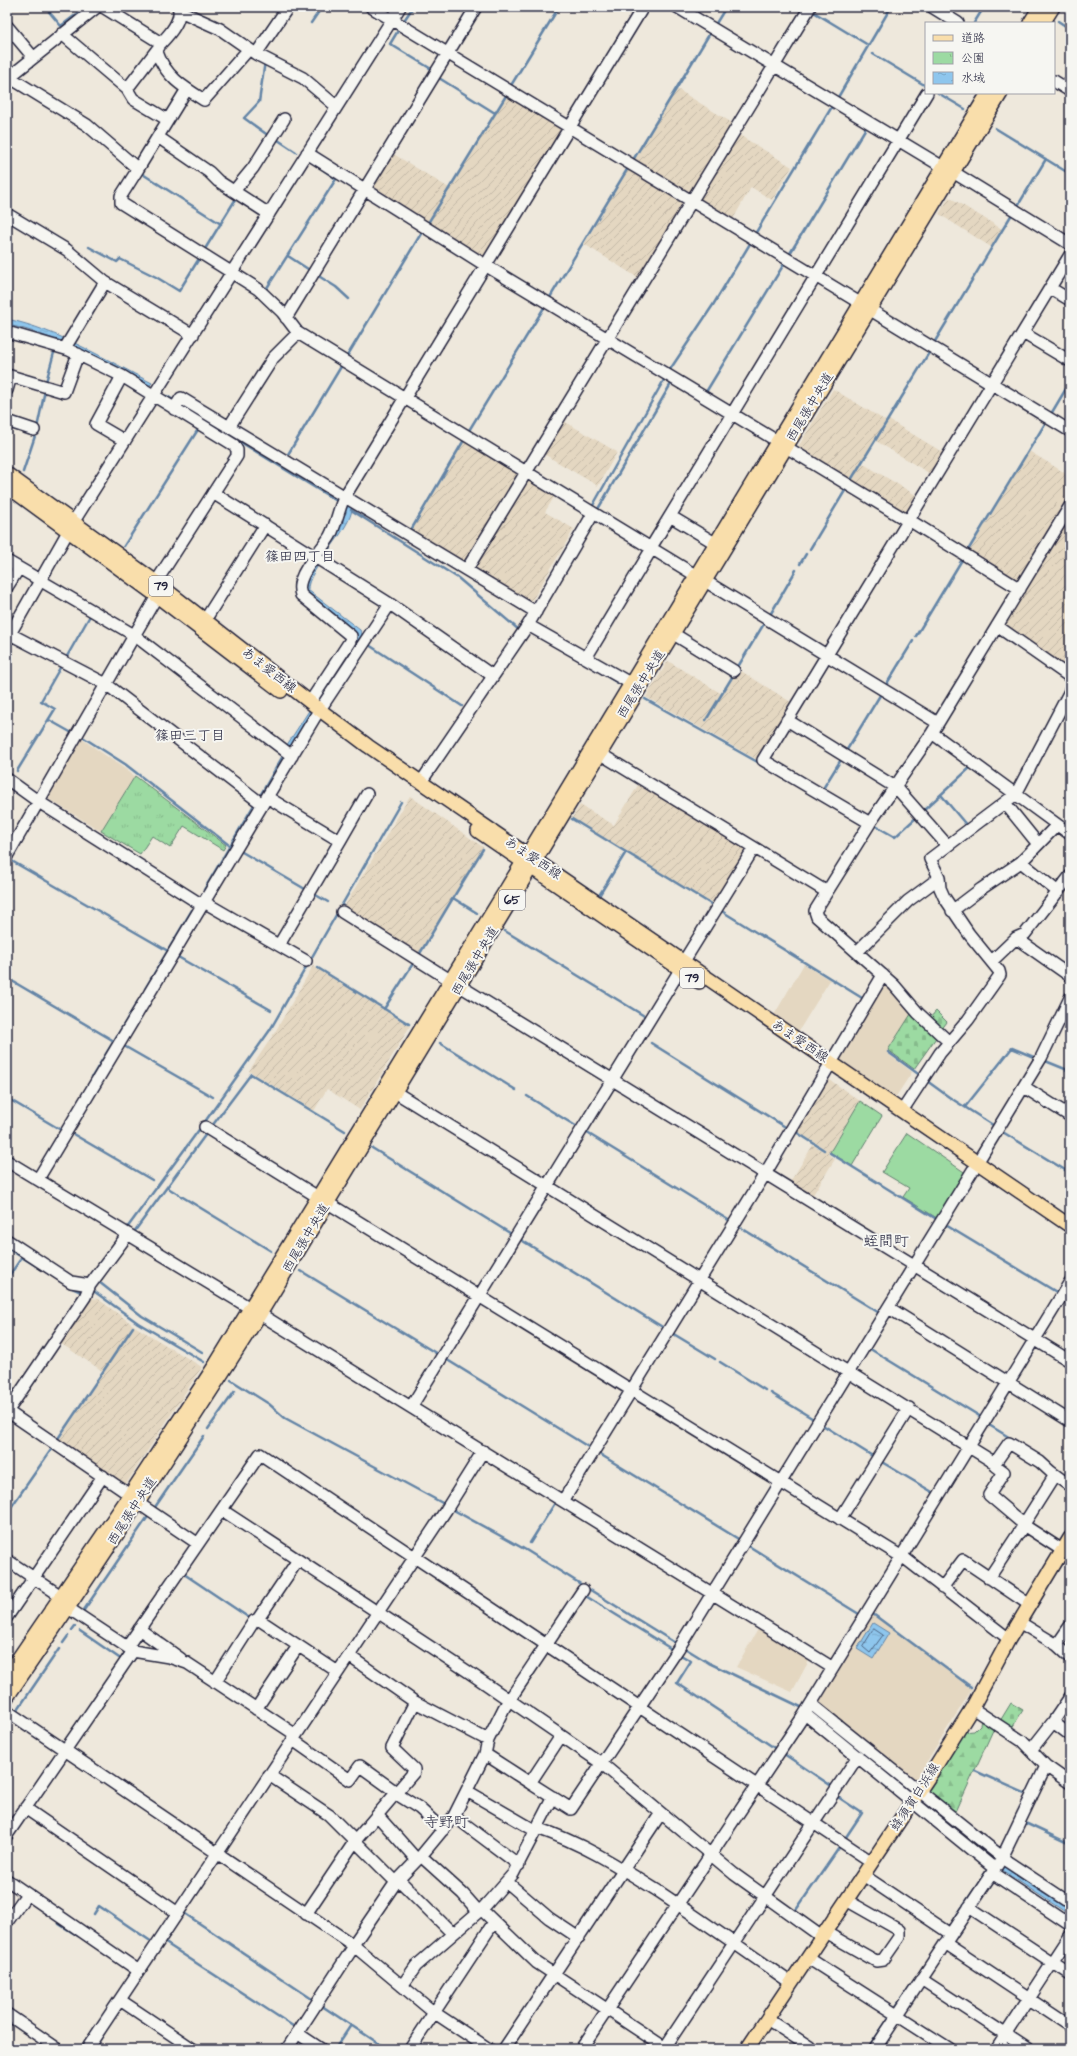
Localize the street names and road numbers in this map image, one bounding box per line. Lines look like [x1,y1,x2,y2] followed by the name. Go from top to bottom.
[782,369,838,445] street label: 西尾張中央道
[149,576,173,596] road number: 79
[238,643,301,698] street label: あま愛西線
[613,646,669,722] street label: 西尾張中央道
[501,832,566,884] street label: あま愛西線
[499,890,525,910] road number: 65
[447,923,503,999] street label: 西尾張中央道
[680,968,704,988] road number: 79
[768,1015,833,1067] street label: あま愛西線
[278,1200,334,1276] street label: 西尾張中央道
[103,1473,161,1549] street label: 西尾張中央道
[886,1759,944,1835] street label: 蜂須賀白浜線

